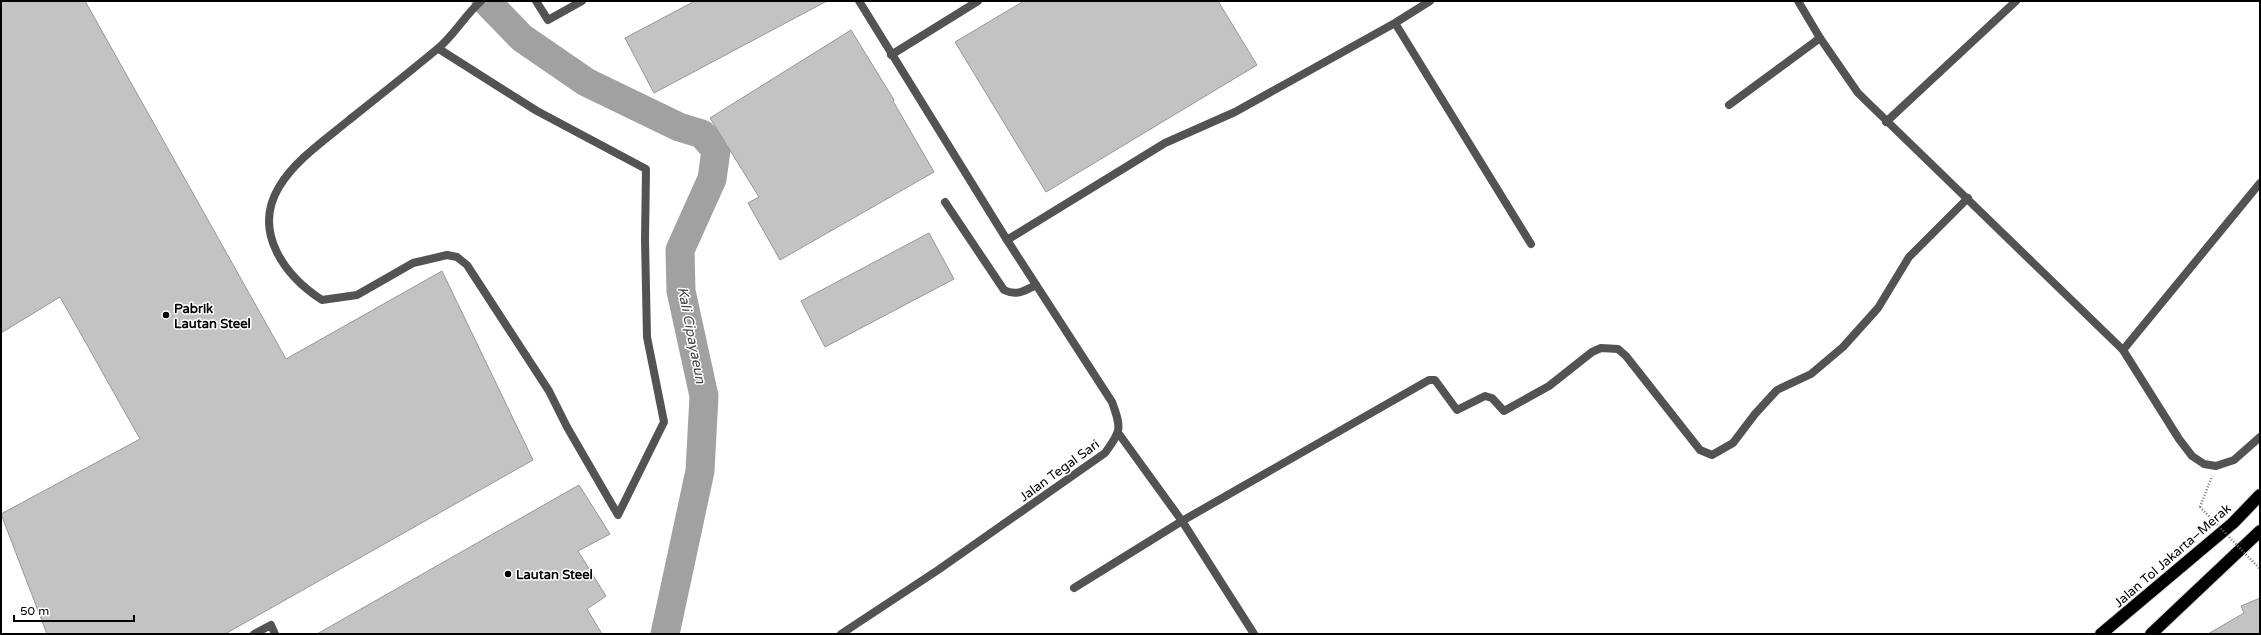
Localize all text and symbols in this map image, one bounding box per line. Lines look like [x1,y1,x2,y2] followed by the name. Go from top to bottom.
[674,285,709,385] water label: Kali Cipayaeun
[174,301,251,332] place label: Pabrik Lautan Steel
[161,310,171,320] marker: Pabrik Lautan Steel
[1016,436,1103,505] street label: Jalan Tegal Sari
[2111,501,2234,611] street label: Jalan Tol Jakarta–Merak
[516,567,593,583] place label: Lautan Steel
[503,569,513,579] marker: Lautan Steel
[14,597,134,623] scale bar
[20,604,49,618] text: 50 m

